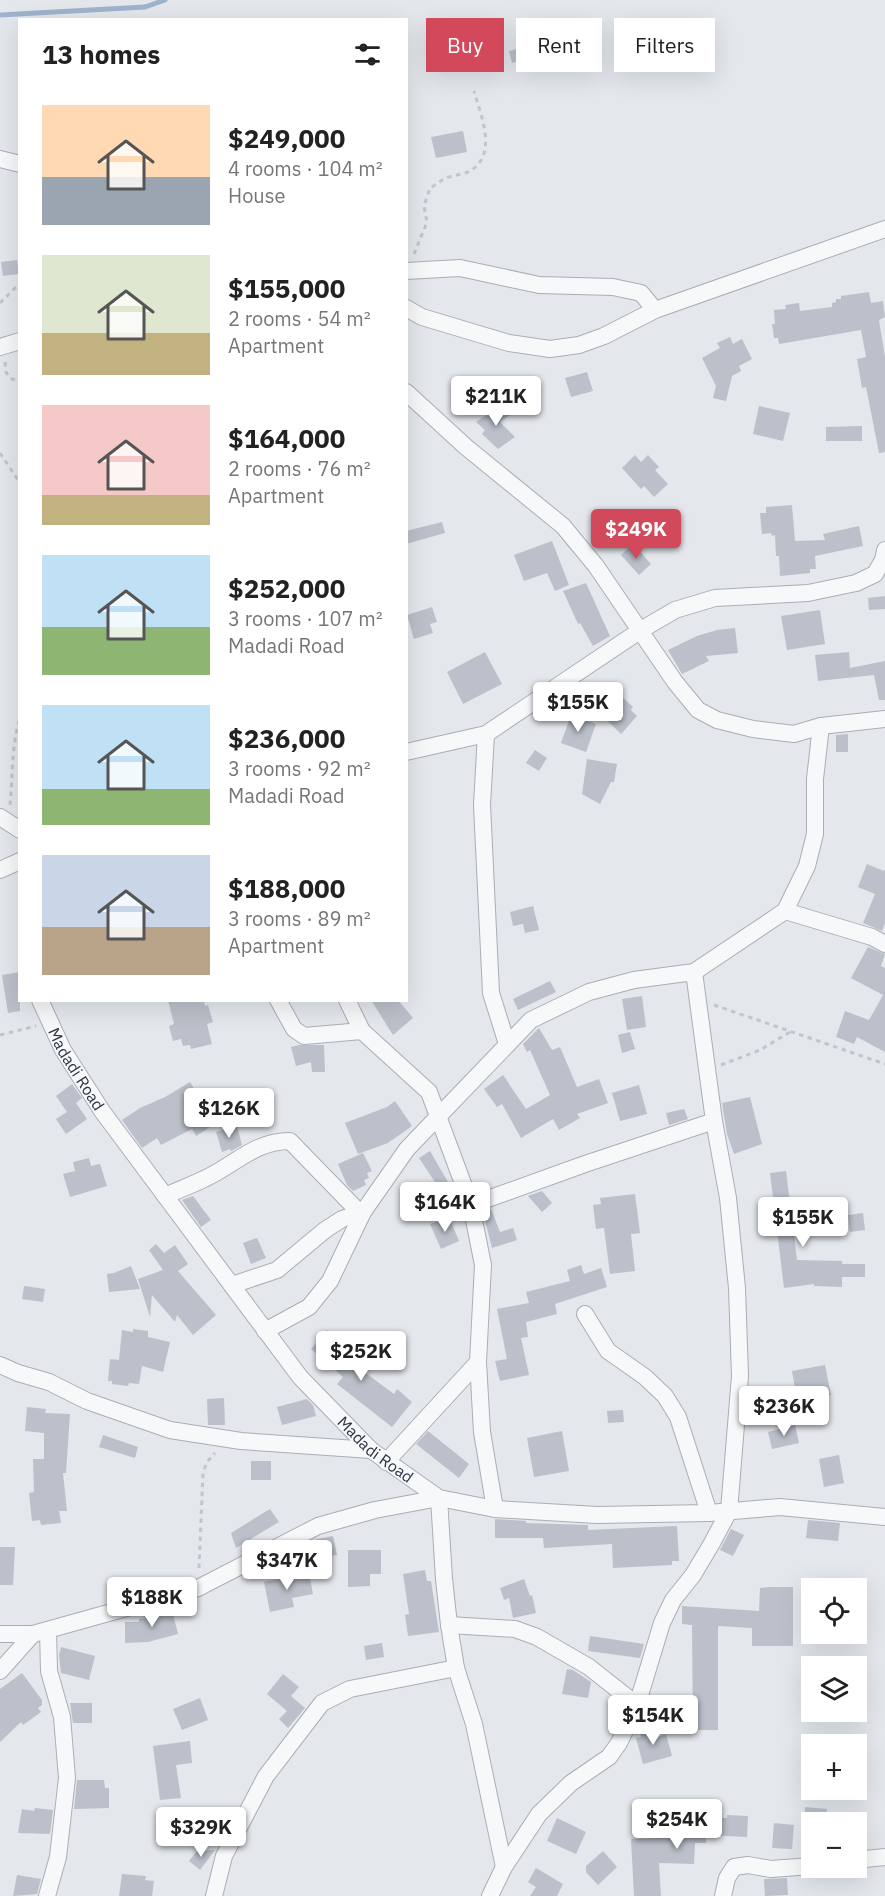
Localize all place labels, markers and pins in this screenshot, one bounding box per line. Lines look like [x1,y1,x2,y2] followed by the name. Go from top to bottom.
[454,376,538,427] pin: $211K
[594,509,678,560] pin: $249K
[536,682,620,733] pin: $155K
[187,1088,271,1139] pin: $126K
[403,1182,487,1233] pin: $164K
[761,1197,845,1248] pin: $155K
[319,1331,403,1382] pin: $252K
[742,1386,826,1437] pin: $236K
[245,1540,329,1591] pin: $347K
[110,1577,194,1628] pin: $188K
[611,1695,695,1746] pin: $154K
[635,1799,719,1850] pin: $254K
[159,1807,243,1858] pin: $329K

